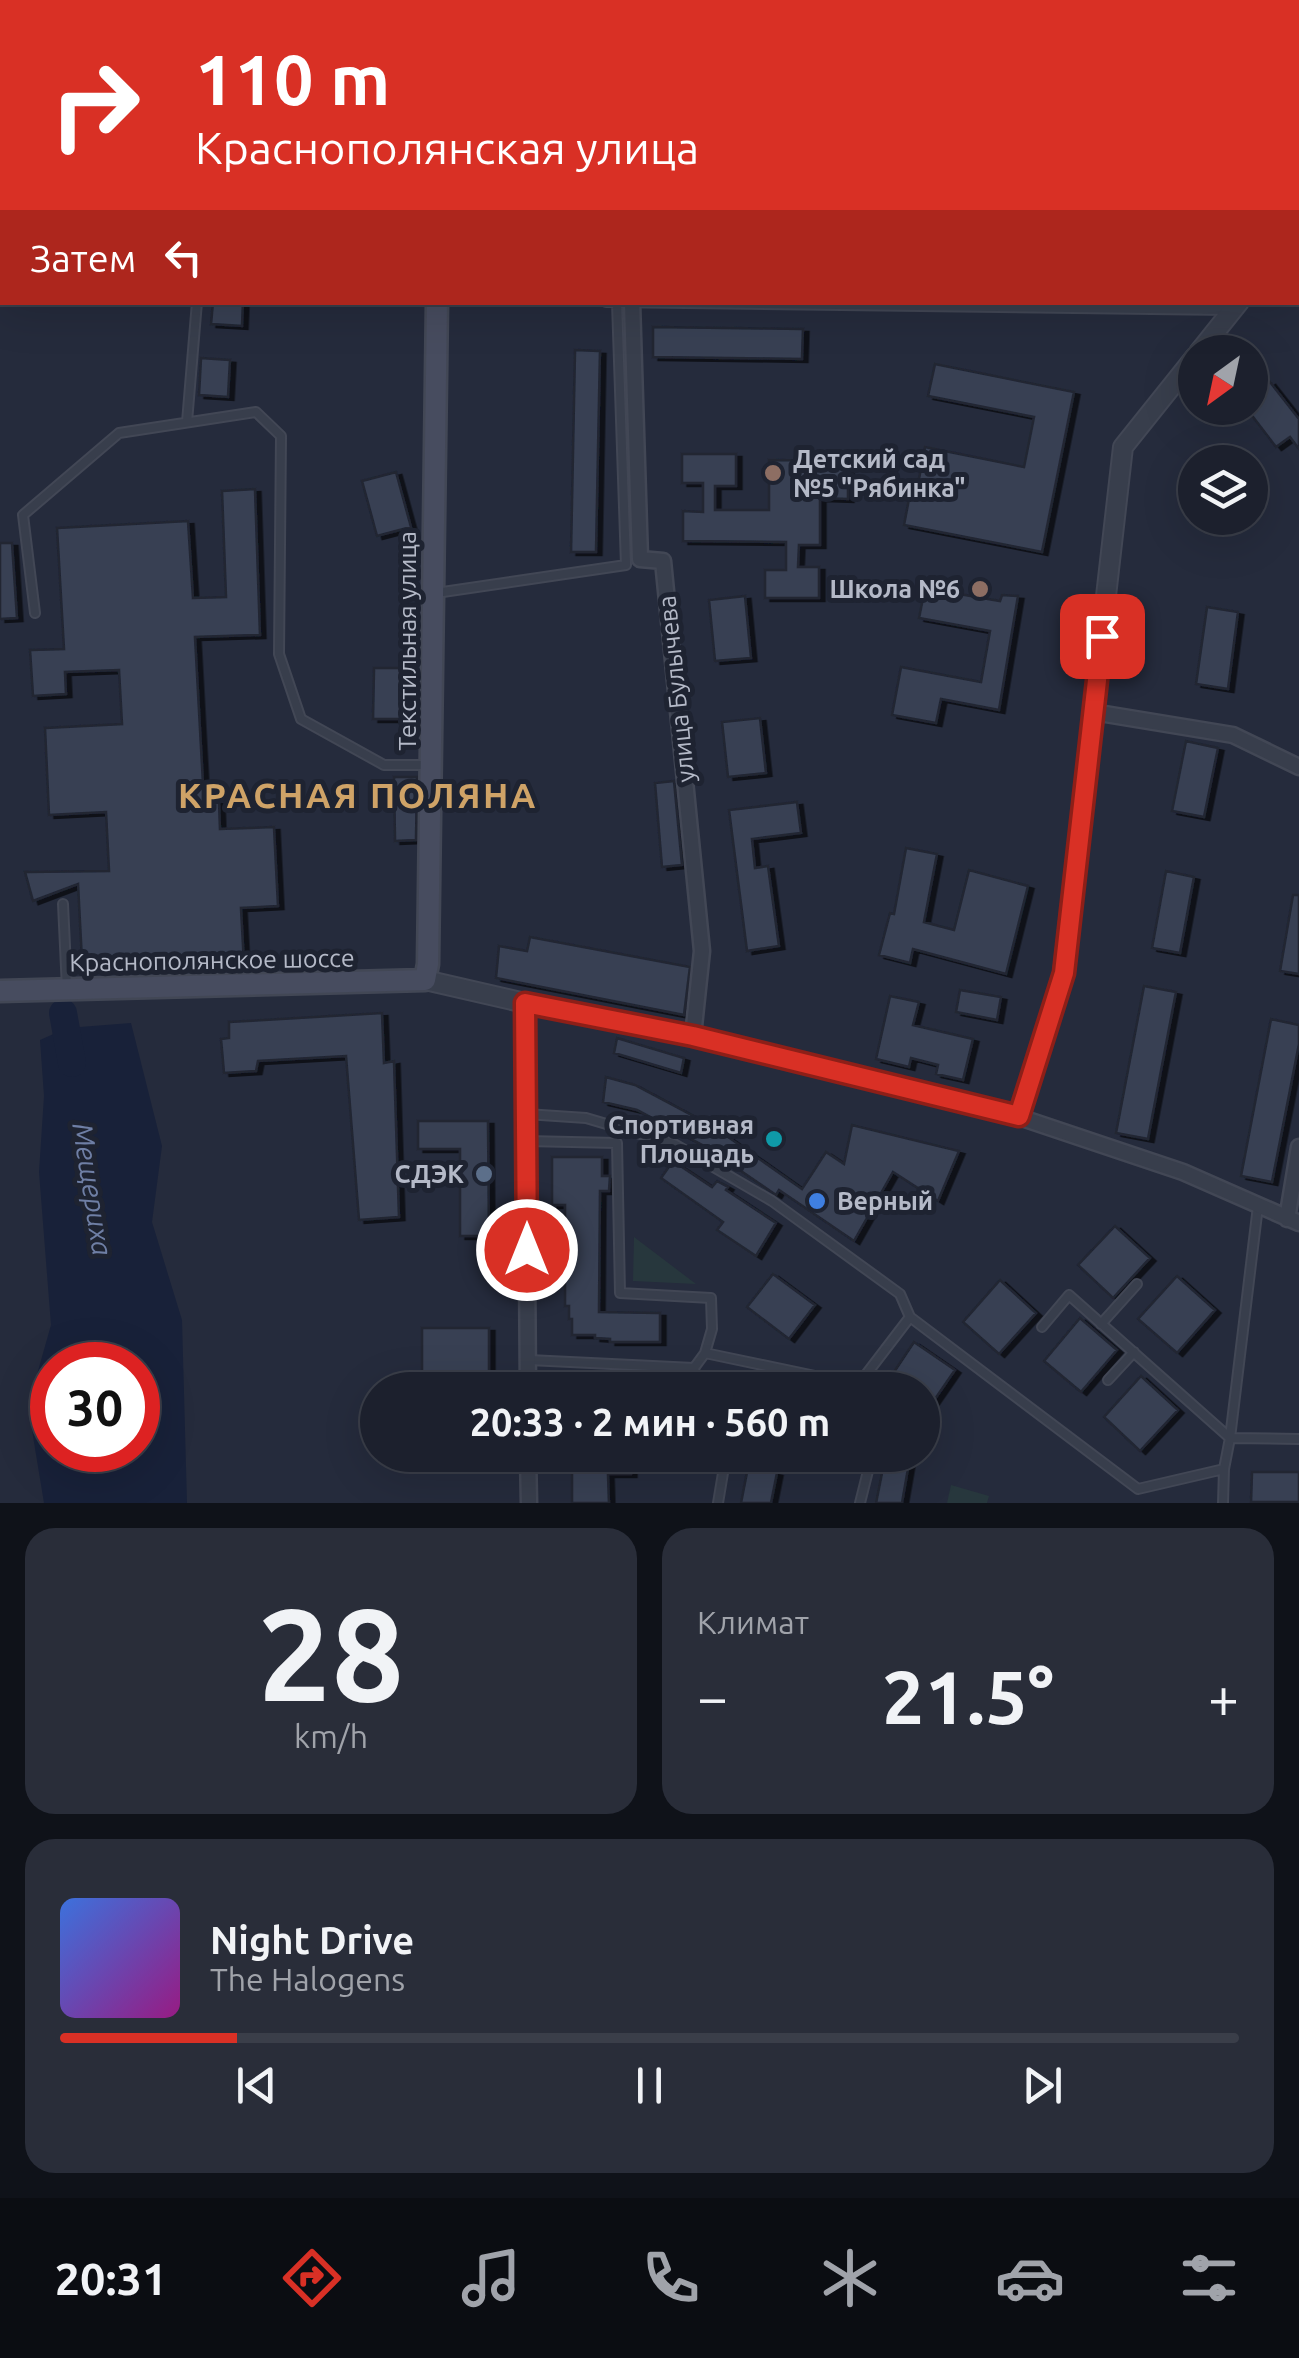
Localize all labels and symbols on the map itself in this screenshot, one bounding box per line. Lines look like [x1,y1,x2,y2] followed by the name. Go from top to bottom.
[1178,335,1268,425] north arrow
[793,445,966,502] place label: Детский сад №5 "Рябинка"
[762,462,784,484] marker: Детский сад №5 "Рябинка"
[393,531,421,751] street label: Текстильная улица
[829,575,960,603] place label: Школа №6
[969,578,991,600] marker: Школа №6
[652,594,700,784] street label: улица Булычева
[1060,594,1145,679] pin
[178,775,538,815] district label: КРАСНАЯ ПОЛЯНА
[69,944,355,976] street label: Краснополянское шоссе
[608,1111,754,1168] place label: Спортивная Площадь
[67,1120,119,1258] water label: Мещериха
[763,1128,785,1150] marker: Спортивная Площадь
[395,1160,464,1188] place label: СДЭК
[473,1163,495,1185] marker: СДЭК
[837,1187,933,1215] place label: Верный
[806,1190,828,1212] marker: Верный
[475,1198,579,1302] position arrow
[30,1342,160,1472] speed limit sign: 30

